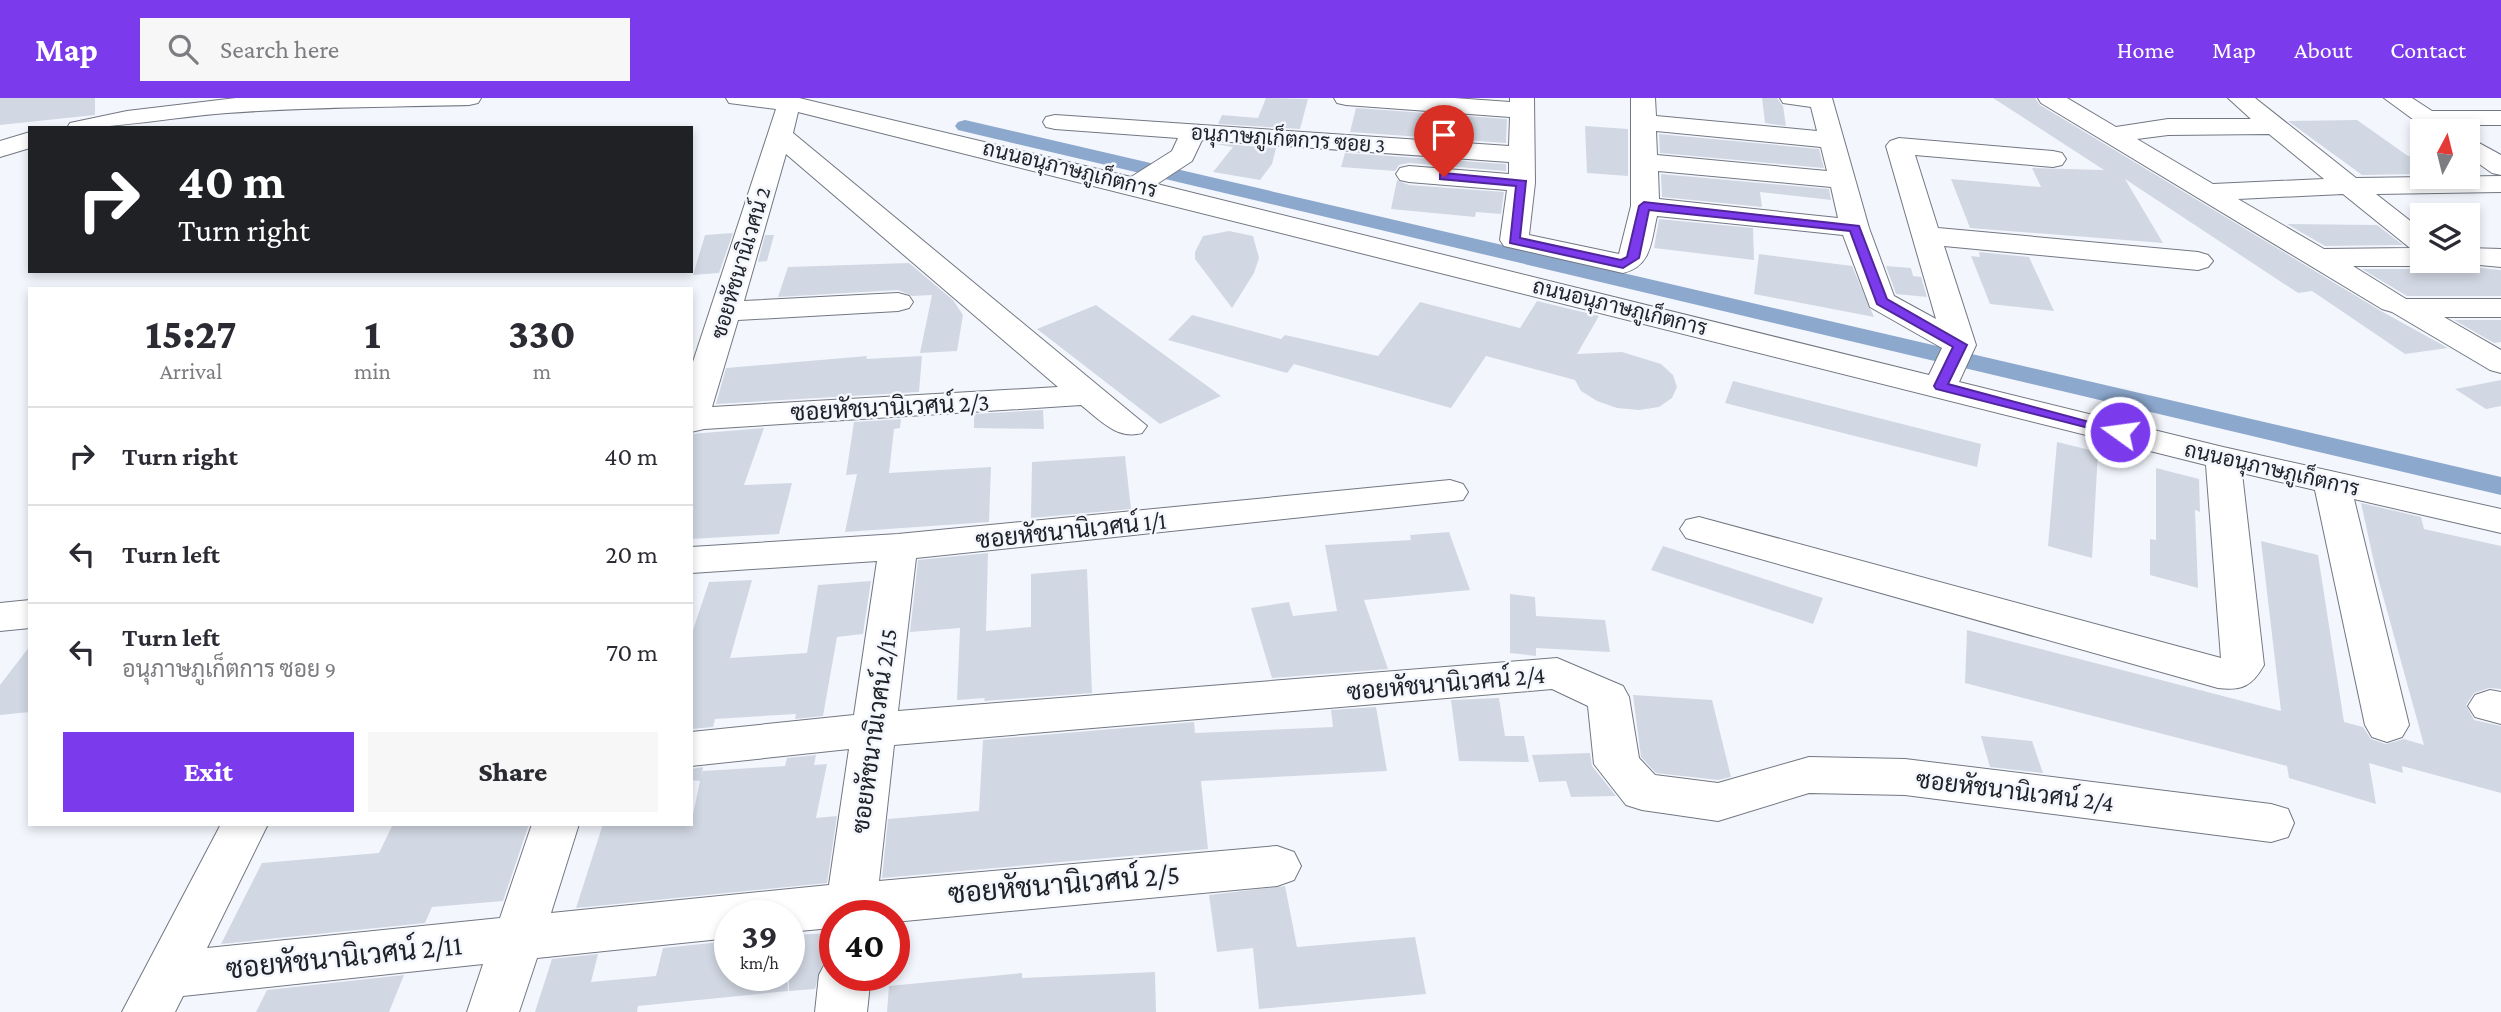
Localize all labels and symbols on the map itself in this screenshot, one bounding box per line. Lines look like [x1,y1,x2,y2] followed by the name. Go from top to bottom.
[1414,105,1474,177] pin
[1190,117,1386,161] street label: อนุภาษภูเก็ตการ ซอย 3
[2410,119,2480,189] north arrow
[980,133,1160,205] street label: ถนนอนุภาษภูเก็ตการ
[705,184,776,342] street label: ซอยหัชนานิเวศน์ 2
[1530,271,1710,343] street label: ถนนอนุภาษภูเก็ตการ
[790,386,990,426] street label: ซอยหัชนานิเวศน์ 2/3
[2083,395,2157,469] position arrow
[2182,434,2362,504] street label: ถนนอนุภาษภูเก็ตการ
[974,505,1168,553] street label: ซอยหัชนานิเวศน์ 1/1
[844,626,902,835] street label: ซอยหัชนานิเวศน์ 2/15
[1345,659,1546,705] street label: ซอยหัชนานิเวศน์ 2/4
[1914,763,2116,817] street label: ซอยหัชนานิเวศน์ 2/4
[946,854,1181,910] street label: ซอยหัชนานิเวศน์ 2/5
[819,900,910,991] speed limit sign: 40
[224,925,464,985] street label: ซอยหัชนานิเวศน์ 2/11

